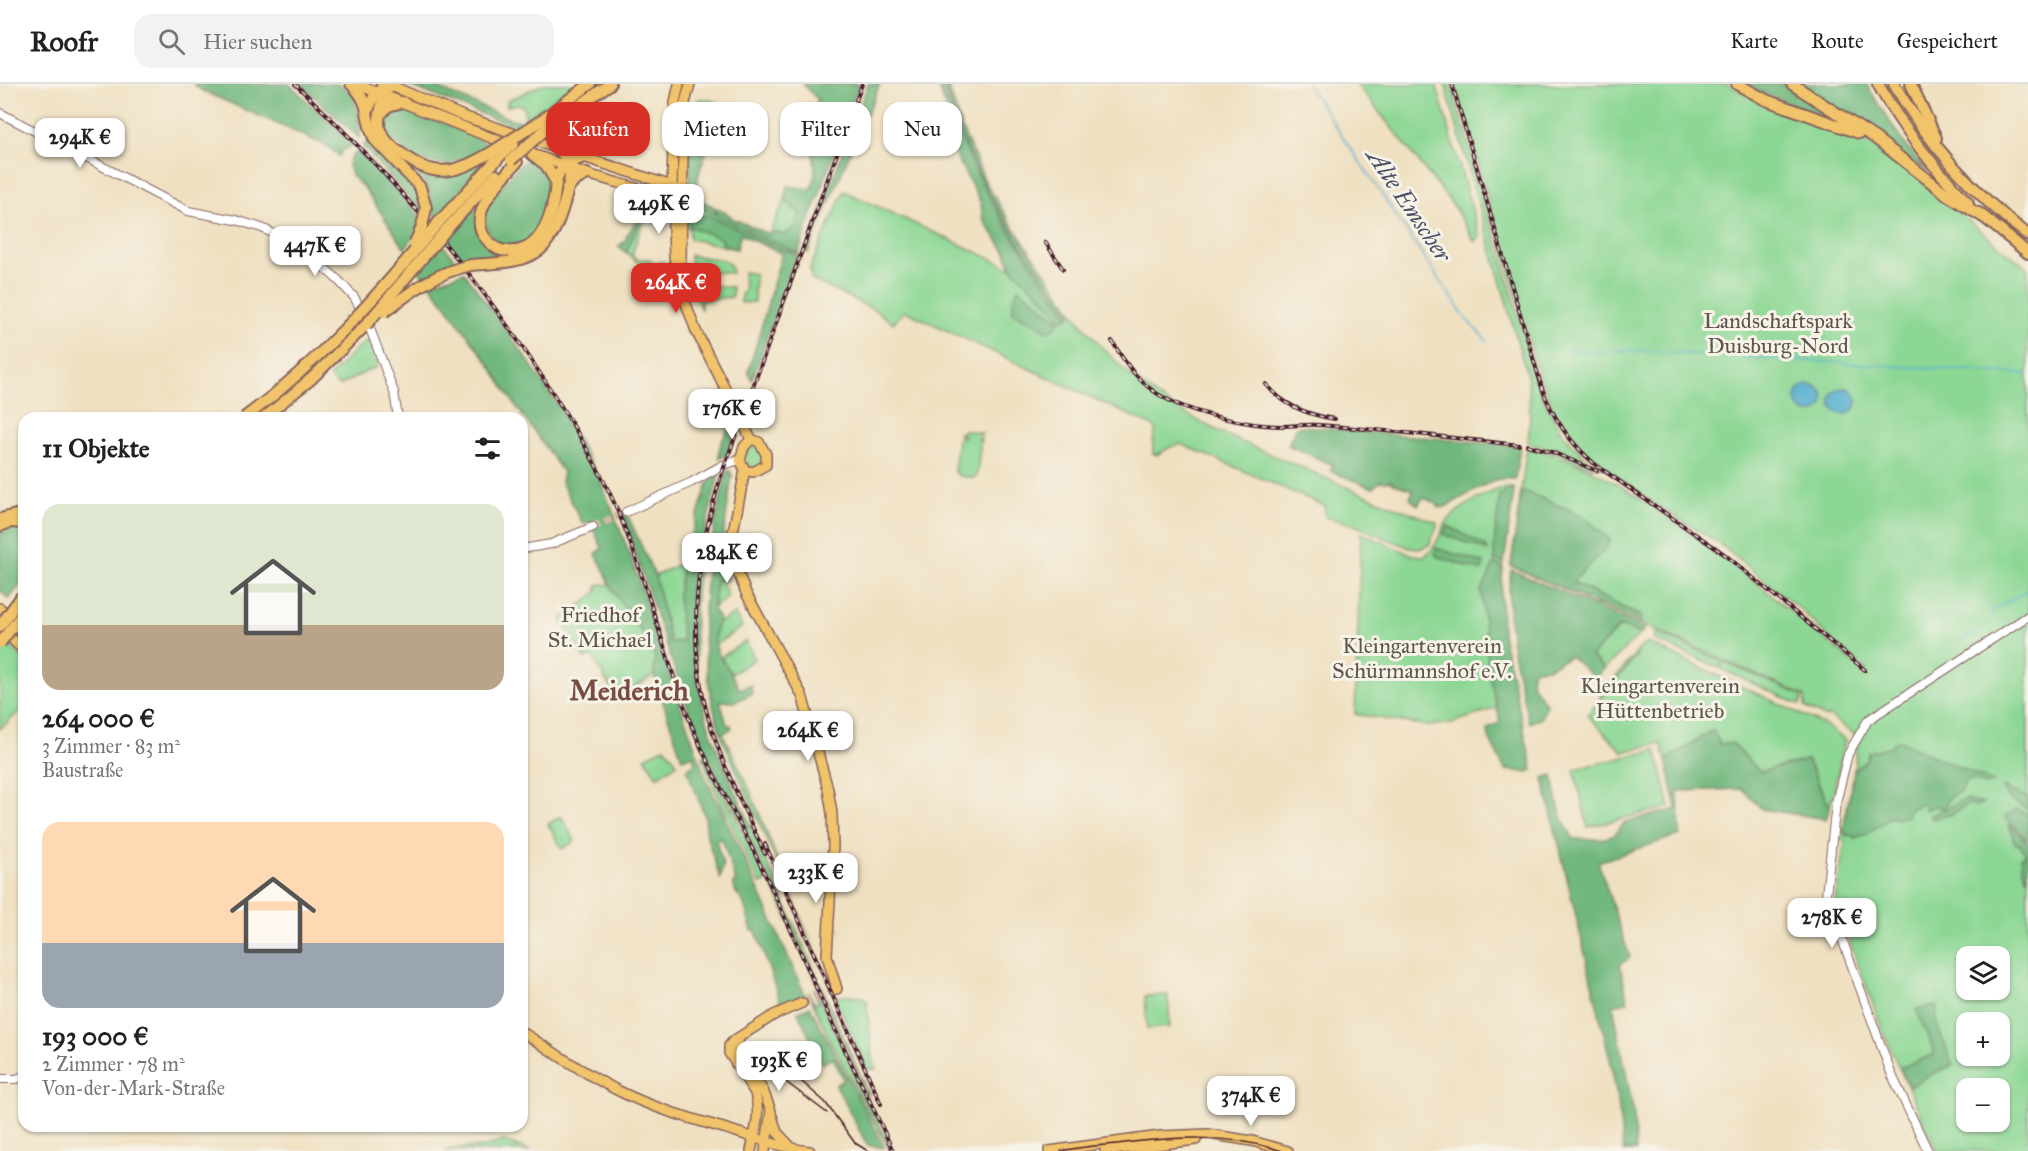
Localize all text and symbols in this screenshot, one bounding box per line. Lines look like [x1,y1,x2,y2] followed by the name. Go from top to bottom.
[134,14,554,68] search box
[30,24,98,59] text: Roofr
[155,25,188,58] icon: search
[203,28,312,55] text: Hier suchen
[1730,28,1778,54] text: Karte
[1811,28,1864,54] text: Route
[1897,28,1998,54] text: Gespeichert
[546,102,650,156] chip: Kaufen
[662,102,768,156] chip: Mieten
[780,102,871,156] chip: Filter
[883,102,962,156] chip: Neu
[31,118,129,169] pin: 294K €
[49,125,111,149] text: 294K €
[1358,140,1459,269] water label: Alte Emscher
[610,184,708,235] pin: 249K €
[628,191,690,215] text: 249K €
[266,226,364,277] pin: 447K €
[284,233,346,257] text: 447K €
[627,263,725,314] pin: 264K €
[645,270,707,294] text: 264K €
[1703,307,1853,359] park label: Landschaftspark Duisburg-Nord
[683,389,781,440] pin: 176K €
[702,396,762,420] text: 176K €
[42,432,150,464] text: 11 Objekte
[471,432,504,465] icon: filters
[678,533,776,584] pin: 284K €
[696,540,758,564] text: 284K €
[219,543,327,651] icon: home
[548,601,652,653] park label: Friedhof St. Michael
[1332,632,1512,684] park label: Kleingartenverein Schürmannshof e.V.
[1580,672,1740,724] park label: Kleingartenverein Hüttenbetrieb
[569,673,689,708] district label: Meiderich
[42,702,155,734] text: 264 000 €
[759,711,857,762] pin: 264K €
[777,718,839,742] text: 264K €
[42,734,180,758] text: 3 Zimmer · 83 m²
[42,758,123,782] text: Baustraße
[767,853,865,904] pin: 233K €
[788,860,844,884] text: 233K €
[219,861,327,969] icon: home
[1783,898,1881,949] pin: 278K €
[1801,905,1863,929] text: 278K €
[1956,946,2010,1132] map controls
[1956,946,2010,1000] button: layers
[1956,1012,2010,1066] button: +
[42,1020,149,1052] text: 193 000 €
[730,1041,828,1092] pin: 193K €
[750,1048,808,1072] text: 193K €
[42,1052,185,1076] text: 2 Zimmer · 78 m²
[42,1076,225,1100] text: Von-der-Mark-Straße
[1202,1076,1300,1127] pin: 374K €
[1956,1078,2010,1132] button: −
[1221,1083,1281,1107] text: 374K €

